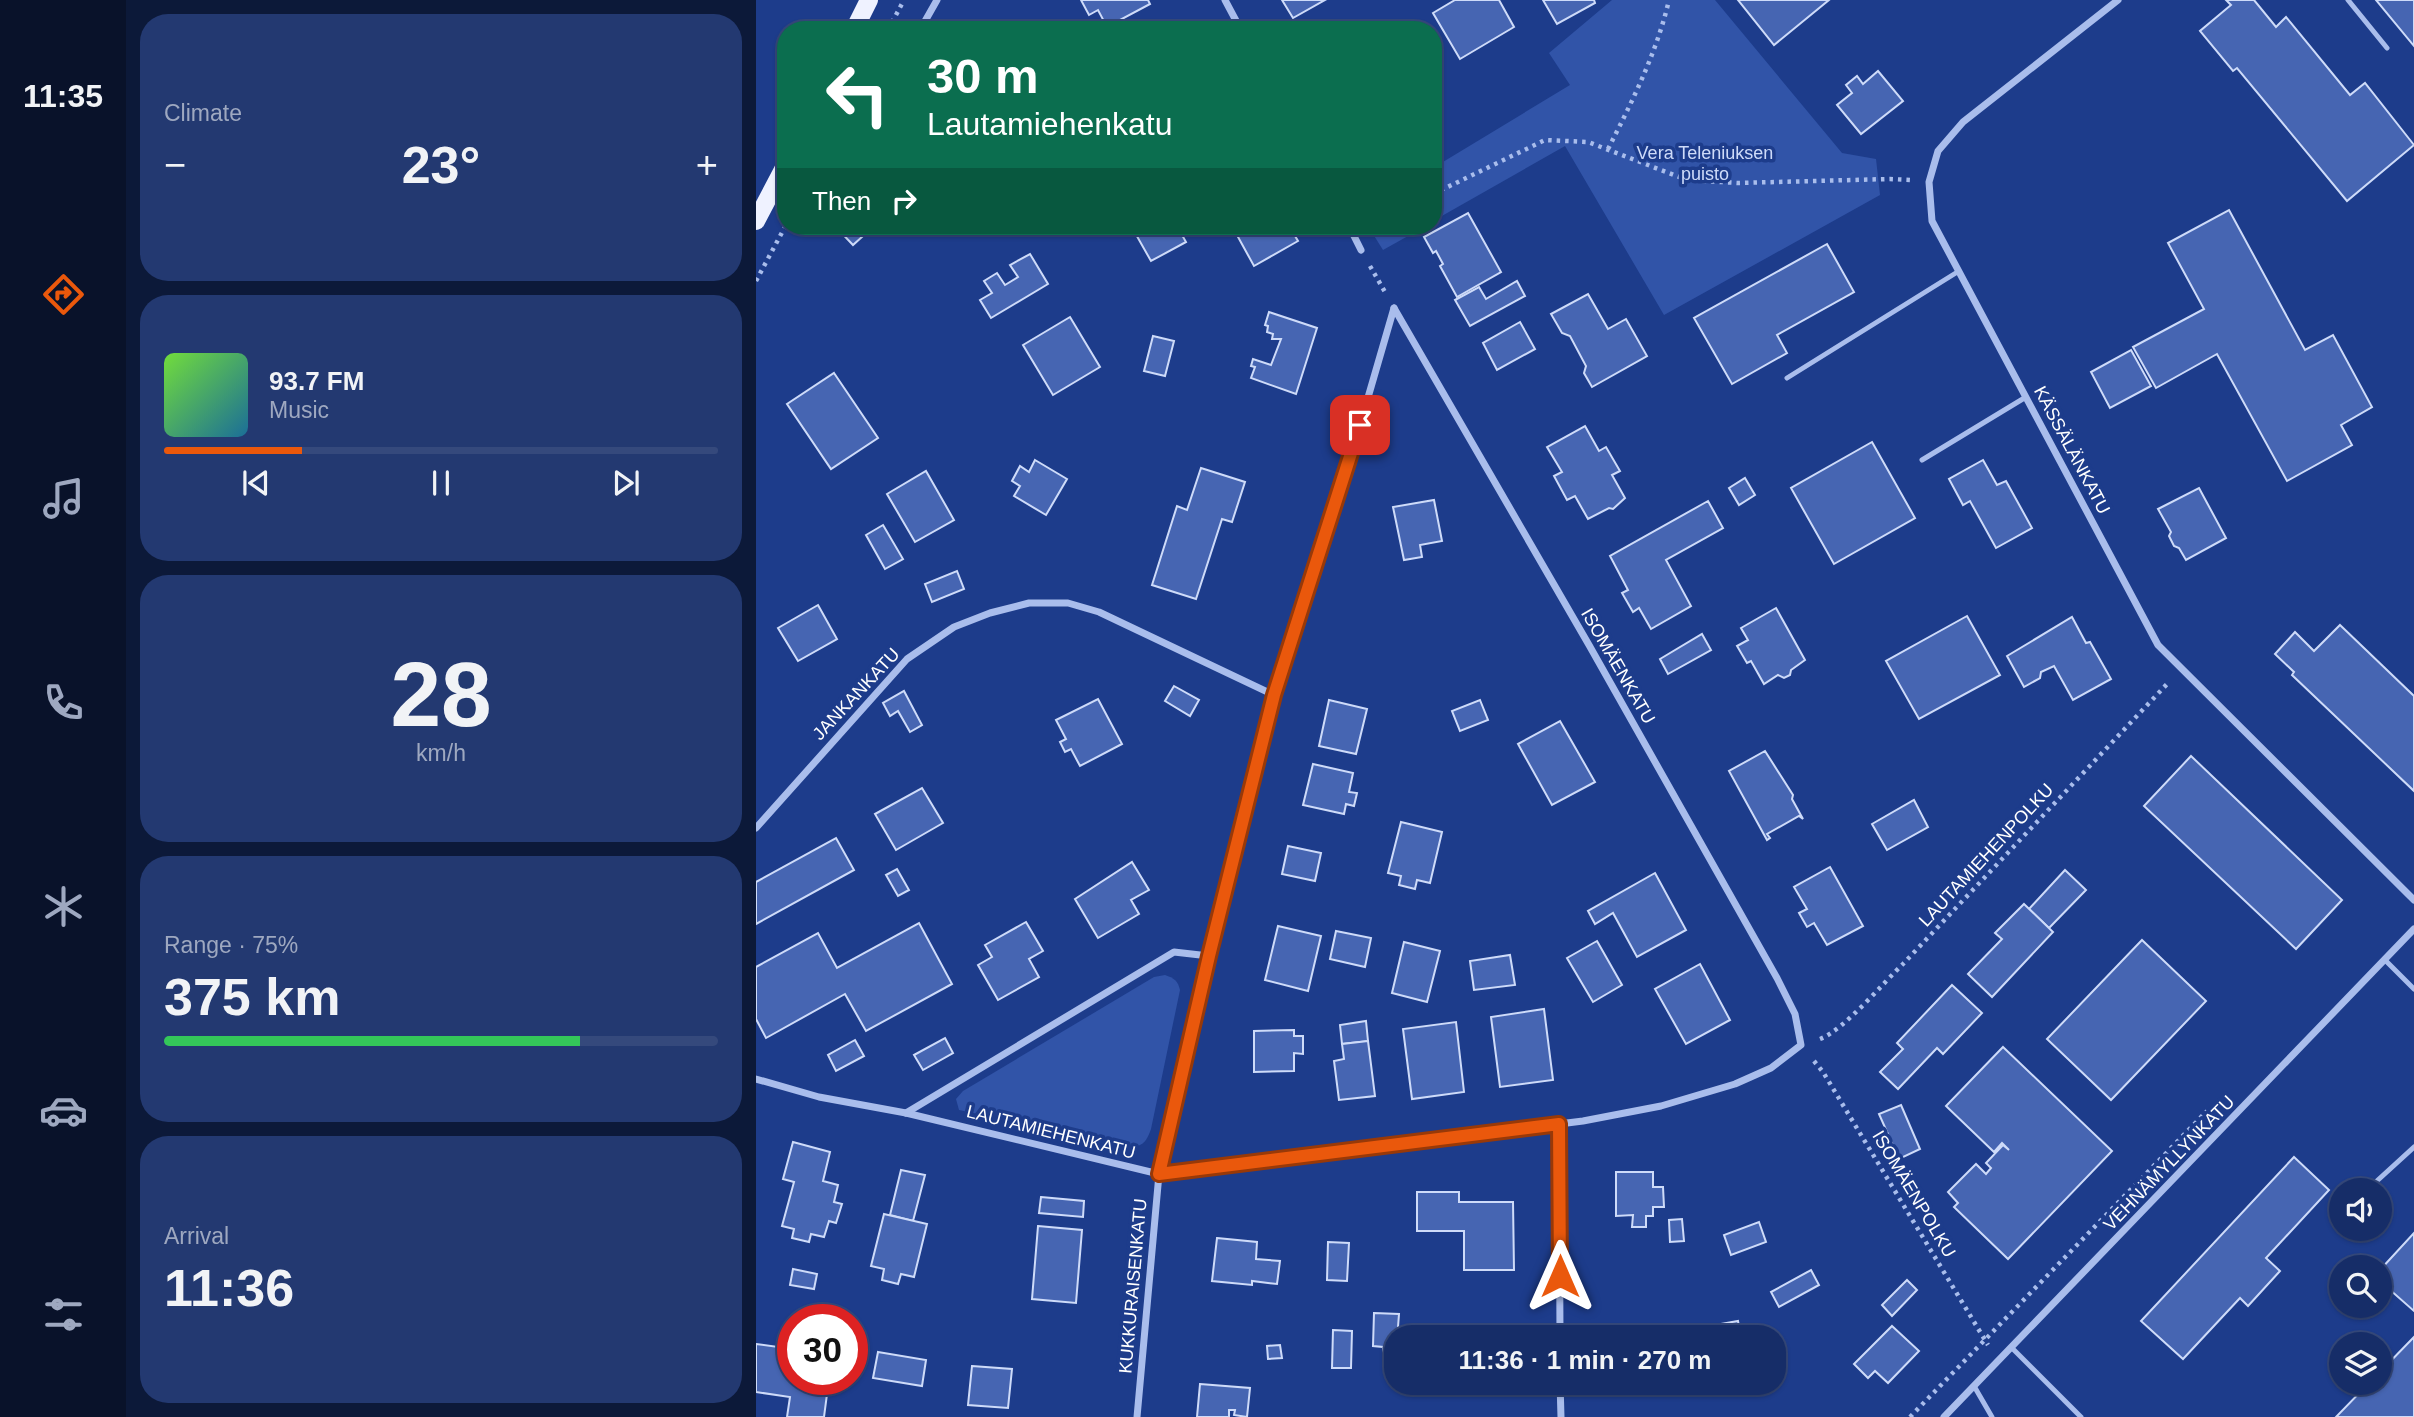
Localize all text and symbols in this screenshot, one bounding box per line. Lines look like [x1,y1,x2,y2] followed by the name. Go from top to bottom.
[812,49,903,140] icon: left
[927,49,1039,103] text: 30 m
[23,78,103,114] text: 11:35
[164,100,242,126] text: Climate
[927,106,1173,142] text: Lautamiehenkatu
[402,136,480,194] text: 23°
[1637,143,1773,184] park label: Vera Teleniuksen puisto
[164,144,186,186] text: −
[696,144,718,186] text: +
[885,182,923,220] icon: right
[812,186,871,216] text: Then
[39,270,88,319] icon: directions
[269,366,364,396] text: 93.7 FM
[2030,383,2114,517] street label: KÄSSÄLÄNKATU
[1330,395,1390,455] pin
[269,397,329,423] text: Music
[1341,406,1379,444] icon: arrive
[237,464,275,502] icon: previous
[422,464,460,502] icon: pause
[607,464,645,502] icon: next
[39,474,88,523] icon: music
[1577,605,1659,727] street label: ISOMÄENKATU
[390,644,492,745] text: 28
[809,644,903,744] street label: JANKANKATU
[39,678,88,727] icon: phone
[416,740,466,766] text: km/h
[1915,780,2057,930] street label: LAUTAMIEHENPOLKU
[39,882,88,931] icon: climate
[164,932,298,958] text: Range · 75%
[164,968,340,1026] text: 375 km
[39,1086,88,1135] icon: car
[2099,1092,2239,1234] street label: VEHNÄMYLLYNKATU
[964,1101,1138,1163] street label: LAUTAMIEHENKATU
[1868,1127,1960,1261] street label: ISOMÄENPOLKU
[2329,1178,2392,1395] map controls
[2329,1178,2392,1241] button: sound
[1115,1198,1151,1374] street label: KUKKURAISENKATU
[164,1223,229,1249] text: Arrival
[1523,1239,1597,1313] position arrow
[2329,1255,2392,1318] button: search
[164,1259,294,1317] text: 11:36
[39,1290,88,1339] icon: filters
[777,1304,868,1395] speed limit sign: 30
[2329,1332,2392,1395] button: layers
[1459,1345,1711,1375] text: 11:36 · 1 min · 270 m

